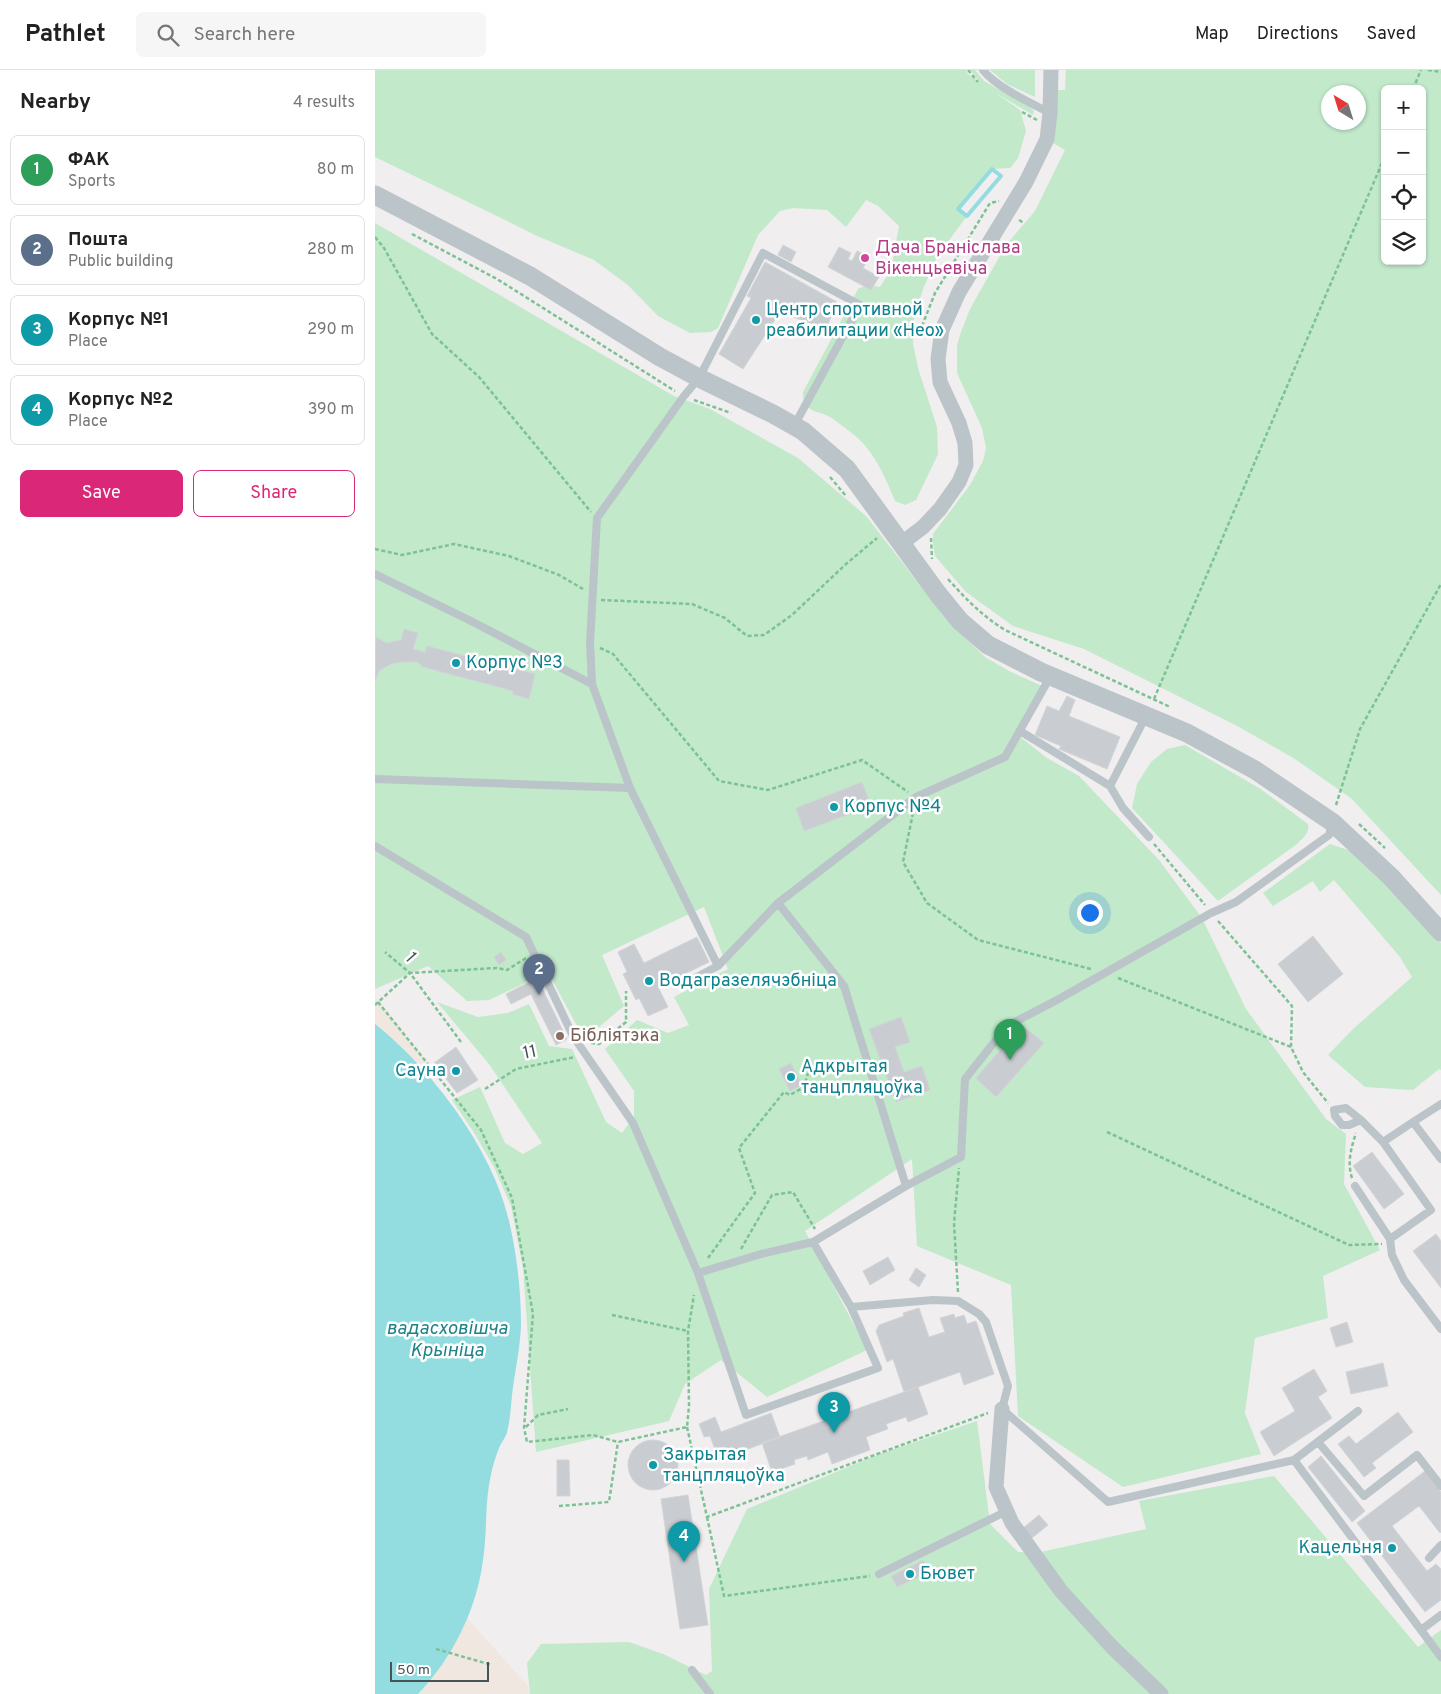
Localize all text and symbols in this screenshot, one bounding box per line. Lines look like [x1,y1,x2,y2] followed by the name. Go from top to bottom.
[136,12,486,57] search box
[25,20,106,50] text: Pathlet
[154,21,182,49] icon: search
[194,23,295,47] text: Search here
[1195,23,1229,46] text: Map
[1257,23,1339,46] text: Directions
[1367,23,1416,46] text: Saved
[1321,85,1366,130] north arrow
[1381,85,1426,265] map controls
[1381,85,1426,130] button: +
[20,89,91,116] text: Nearby
[293,93,355,113] text: 4 results
[1381,130,1426,175] button: −
[68,148,110,172] text: ФАК
[34,160,40,180] text: 1
[317,160,354,180] text: 80 m
[68,172,116,192] text: Sports
[1381,175,1426,220] button: locate
[1381,220,1426,265] button: layers
[68,228,128,252] text: Пошта
[875,237,1021,281] place label: Дача Браніслава Вікенцьевіча
[32,240,42,260] text: 2
[307,240,354,260] text: 280 m
[68,252,173,272] text: Public building
[859,252,871,264] marker: Дача Браніслава Вікенцьевіча
[766,299,944,343] place label: Центр спортивной реабилитации «Нео»
[68,308,169,332] text: Корпус №1
[750,314,762,326] marker: Центр спортивной реабилитации «Нео»
[32,320,42,340] text: 3
[307,320,354,340] text: 290 m
[68,332,108,352] text: Place
[68,388,173,412] text: Корпус №2
[32,400,42,420] text: 4
[308,400,354,420] text: 390 m
[68,412,108,432] text: Place
[20,470,183,517] button: Save
[193,470,355,517] button: Share
[466,652,563,675] place label: Корпус №3
[450,657,462,669] marker: Корпус №3
[844,796,941,819] place label: Корпус №4
[828,801,840,813] marker: Корпус №4
[1077,900,1103,926] your location
[399,948,421,968] street label: 1
[523,954,555,995] pin: 2
[659,970,837,993] place label: Водагразелячэбніца
[643,975,655,987] marker: Водагразелячэбніца
[994,1019,1026,1060] pin: 1
[570,1025,659,1048] place label: Бібліятэка
[554,1030,566,1042] marker: Бібліятэка
[521,1040,539,1066] street label: 11
[801,1056,923,1100] place label: Адкрытая танцпляцоўка
[395,1060,446,1083] place label: Сауна
[450,1065,462,1077] marker: Сауна
[785,1071,797,1083] marker: Адкрытая танцпляцоўка
[386,1317,508,1363] water label: вадасховішча Крыніца
[818,1392,850,1433] pin: 3
[663,1444,785,1488] place label: Закрытая танцпляцоўка
[647,1459,659,1471] marker: Закрытая танцпляцоўка
[668,1521,700,1562] pin: 4
[1298,1537,1382,1560] place label: Кацельня
[1386,1542,1398,1554] marker: Кацельня
[920,1563,975,1586] place label: Бювет
[904,1568,916,1580] marker: Бювет
[390,1659,489,1682] scale bar
[397,1662,430,1679] text: 50 m

